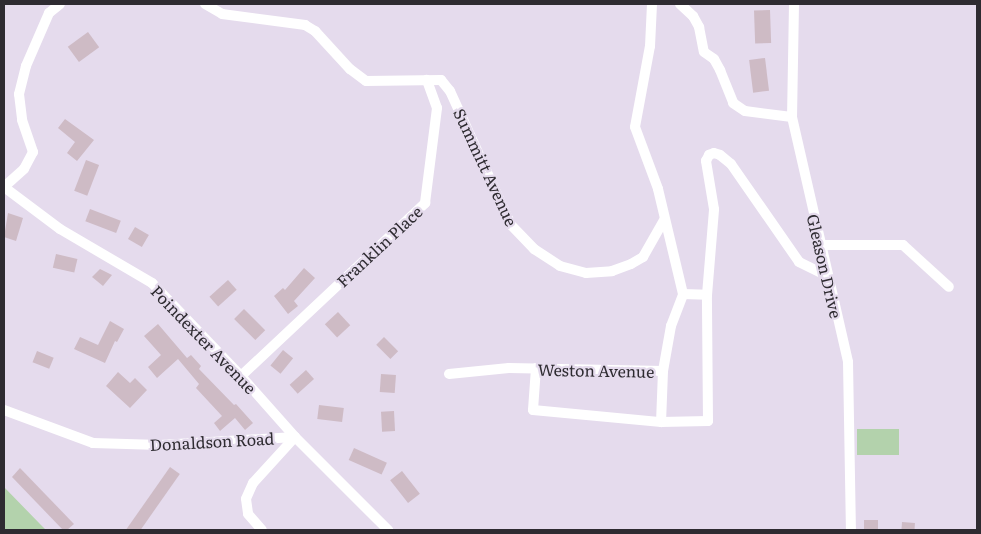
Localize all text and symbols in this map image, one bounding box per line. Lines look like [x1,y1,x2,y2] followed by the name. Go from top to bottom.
[450,105,522,229] street label: Summitt Avenue
[332,201,426,291] street label: Franklin Place
[804,212,846,320] street label: Gleason Drive
[147,281,261,397] street label: Poindexter Avenue
[537,359,655,381] street label: Weston Avenue
[149,428,275,454] street label: Donaldson Road

